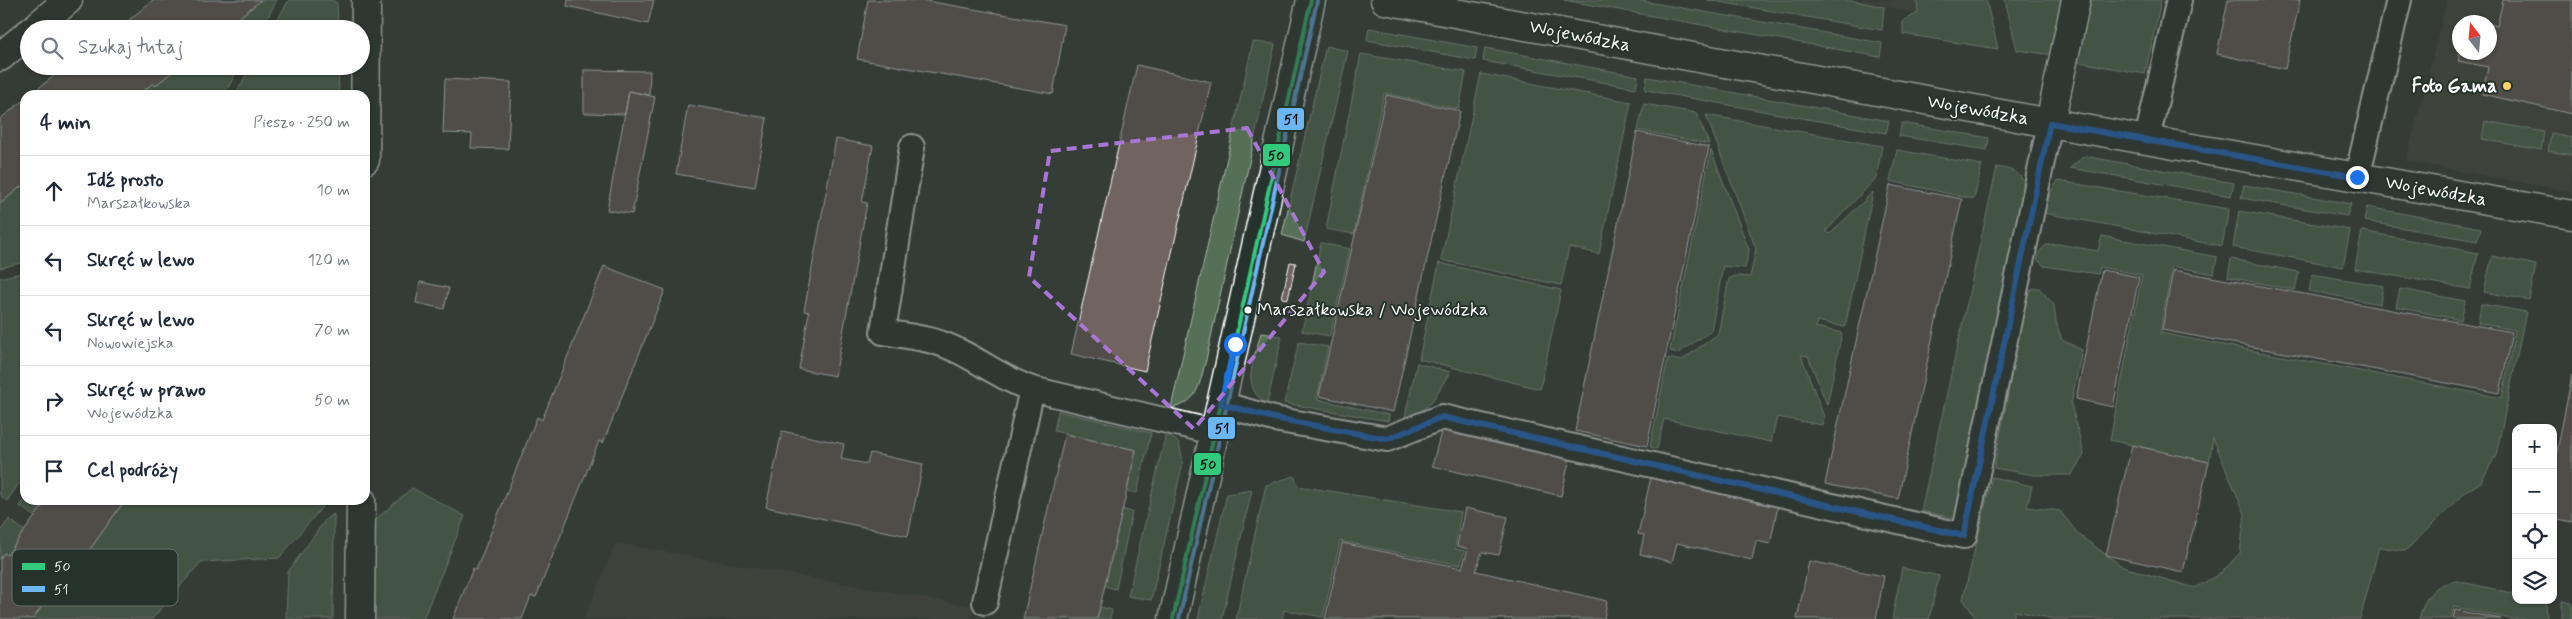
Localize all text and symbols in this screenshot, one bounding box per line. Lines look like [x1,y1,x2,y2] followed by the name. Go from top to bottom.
[1527,14,1633,59] street label: Wojewódzka
[2452,15,2497,60] north arrow
[20,20,370,75] search box
[38,34,66,62] icon: search
[78,35,183,60] text: Szukaj tutaj
[2412,74,2497,99] place label: Foto Gama
[2501,80,2513,92] marker: Foto Gama
[1925,89,2031,132] street label: Wojewódzka
[1276,107,1305,131] line badge: 51
[40,109,91,137] text: 4 min
[1284,111,1298,129] text: 51
[253,112,350,133] text: Pieszo · 250 m
[1262,143,1291,167] line badge: 50
[1268,147,1284,165] text: 50
[2346,166,2369,189] route end
[87,168,164,193] text: Idź prosto
[2383,170,2489,213] street label: Wojewódzka
[40,177,68,205] icon: ahead
[317,180,350,201] text: 10 m
[87,193,190,214] text: Marszałkowska
[40,247,68,275] icon: left
[87,248,195,273] text: Skręć w lewo
[308,250,350,271] text: 120 m
[1257,298,1488,322] place label: Marszałkowska / Wojewódzka
[1243,305,1253,315] marker: Marszałkowska / Wojewódzka
[87,308,195,333] text: Skręć w lewo
[40,317,68,345] icon: left
[314,320,350,341] text: 70 m
[87,333,173,354] text: Nowowiejska
[1224,333,1247,356] route start
[87,378,206,403] text: Skręć w prawo
[40,387,68,415] icon: right
[314,390,350,411] text: 50 m
[87,403,173,424] text: Wojewódzka
[1207,416,1236,440] line badge: 51
[1215,420,1229,438] text: 51
[2512,424,2557,604] map controls
[2512,424,2557,469] button: +
[1193,452,1222,476] line badge: 50
[1200,456,1216,474] text: 50
[40,457,68,485] icon: arrive
[87,458,178,483] text: Cel podróży
[2512,469,2557,514] button: −
[2512,514,2557,559] button: locate
[12,549,178,606] legend
[54,558,70,576] text: 50
[2512,559,2557,604] button: layers
[54,581,68,599] text: 51

